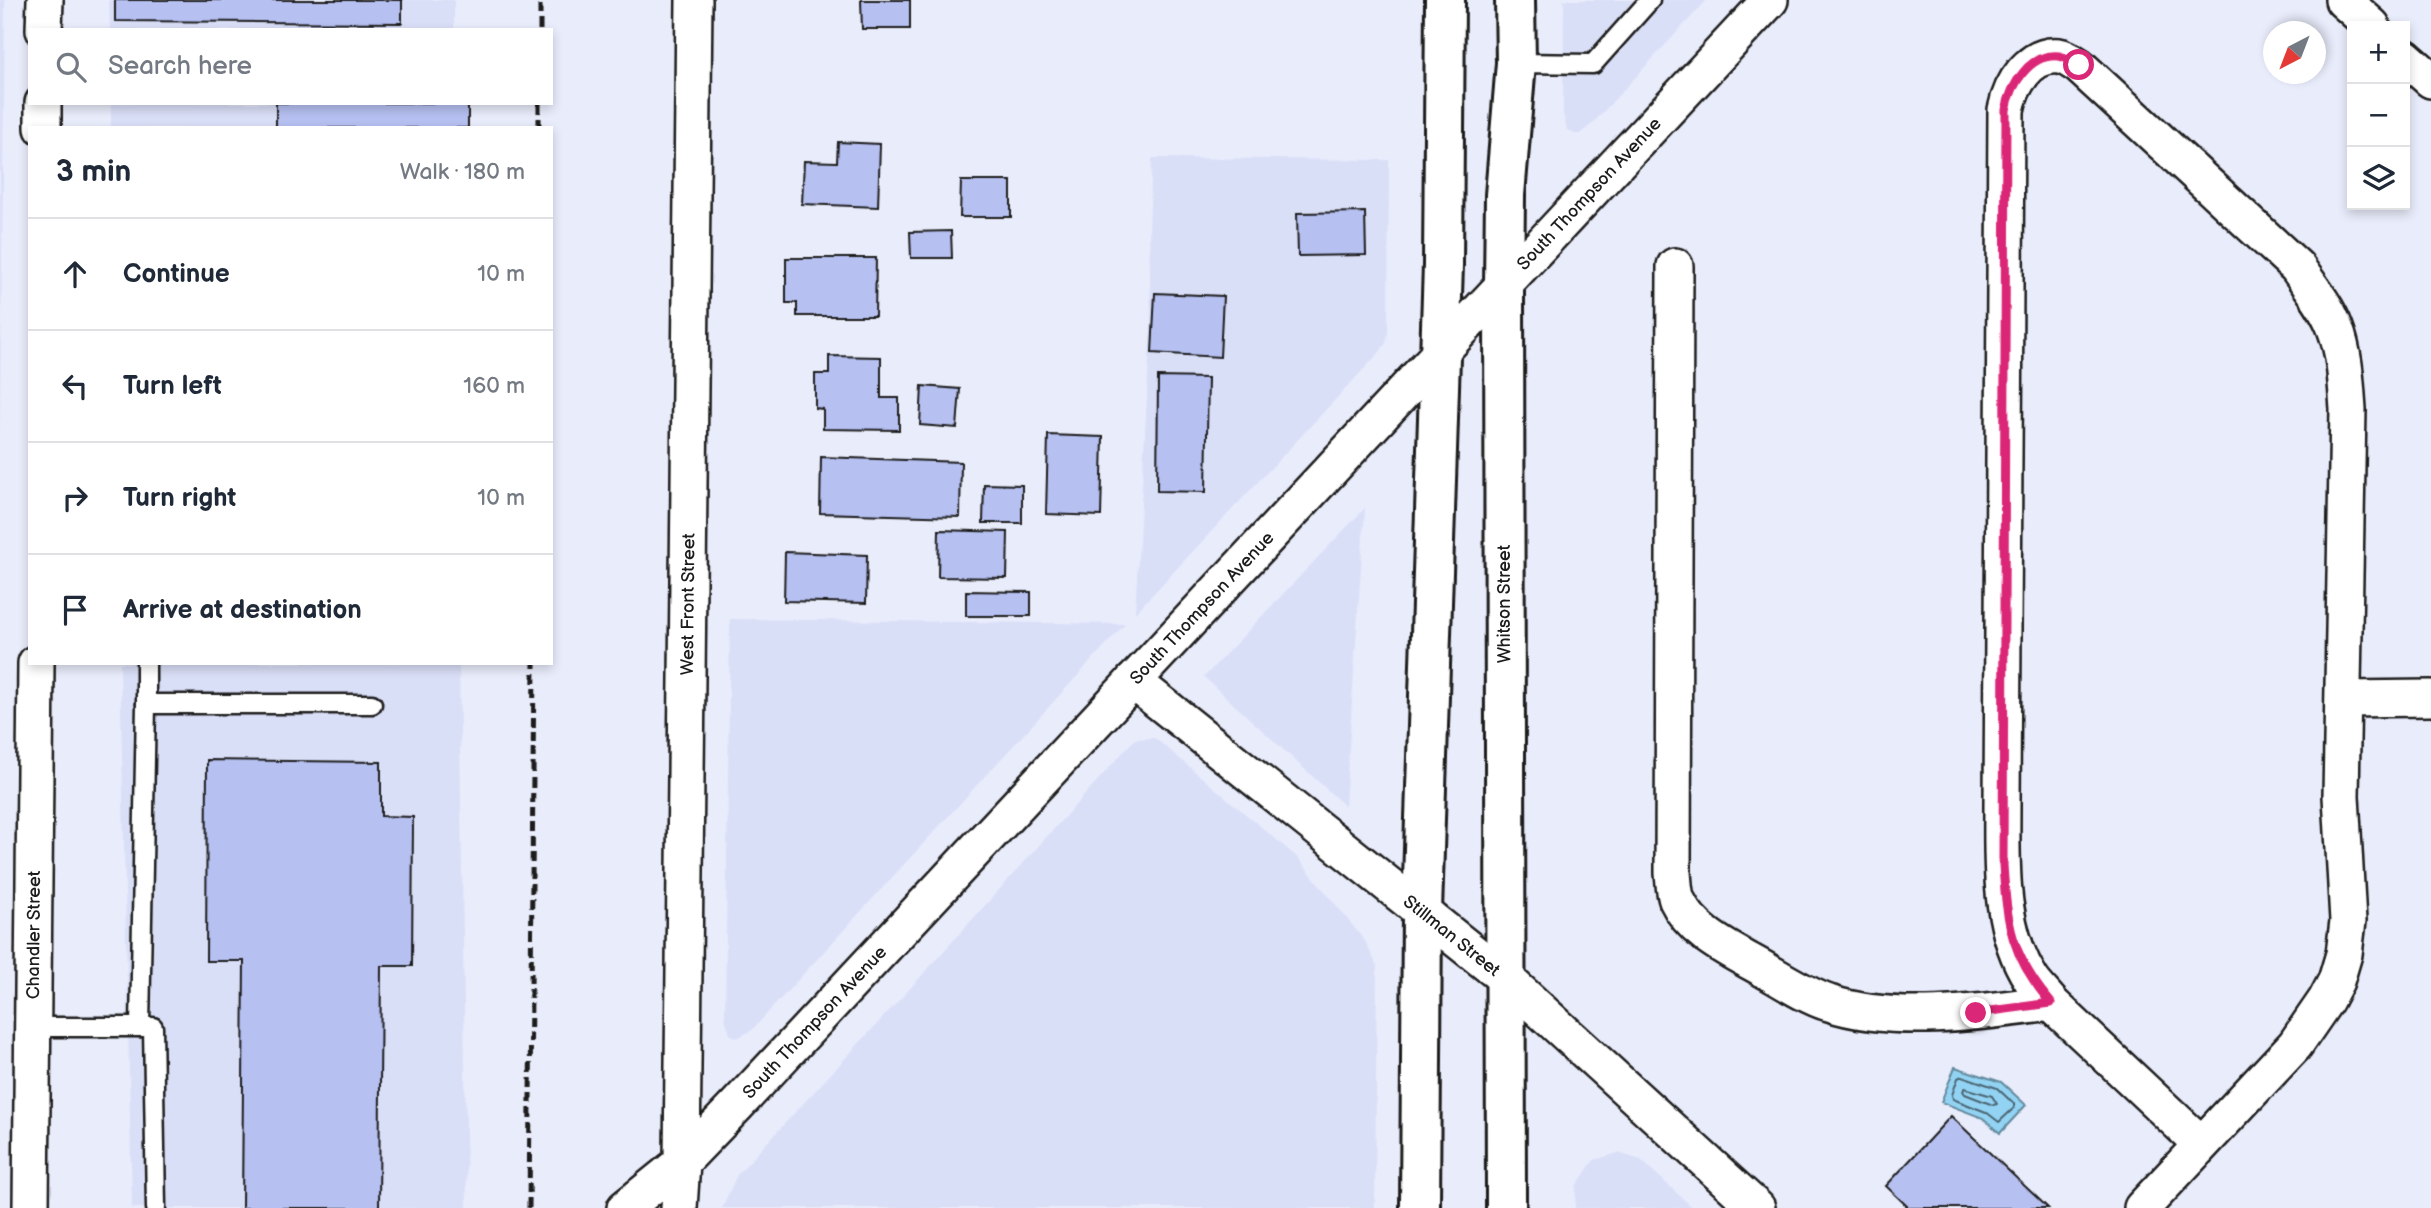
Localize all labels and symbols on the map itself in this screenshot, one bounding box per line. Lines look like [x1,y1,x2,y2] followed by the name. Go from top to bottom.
[2263,21,2326,84] north arrow
[2063,49,2094,80] route start
[1513,113,1666,274] street label: South Thompson Avenue
[1125,527,1278,689] street label: South Thompson Avenue
[677,532,699,675] street label: West Front Street
[1494,544,1515,663] street label: Whitson Street
[22,870,45,999] street label: Chandler Street
[1399,891,1505,981] street label: Stillman Street
[738,941,891,1103] street label: South Thompson Avenue
[1960,997,1991,1028] route end

